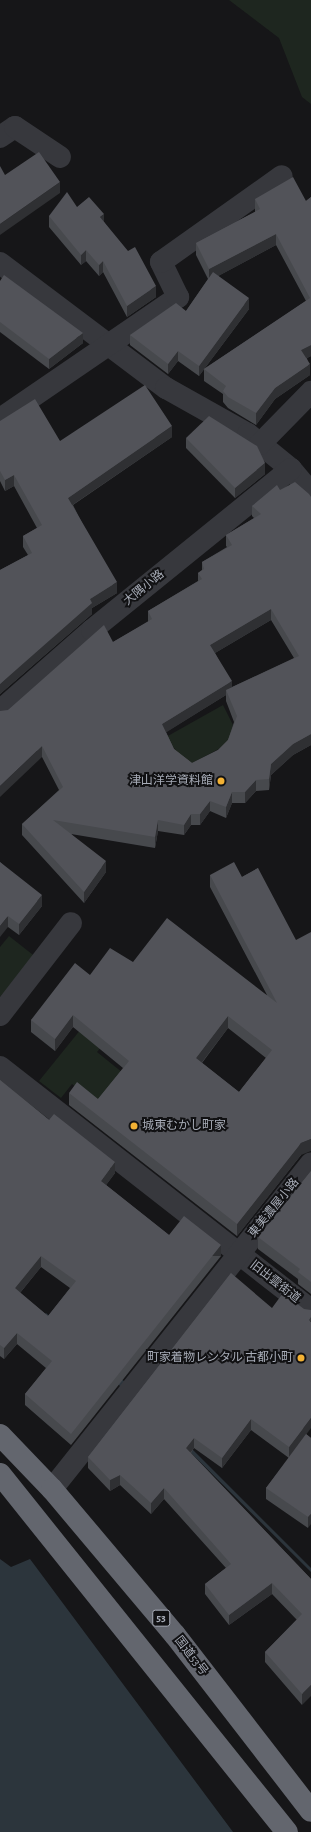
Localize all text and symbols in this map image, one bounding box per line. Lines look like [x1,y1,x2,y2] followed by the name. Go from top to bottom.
[121,567,167,609] street label: 大隅小路
[129,774,213,788] place label: 津山洋学資料館
[216,776,226,786] marker: 津山洋学資料館
[142,1119,226,1133] place label: 城東むかし町家
[129,1121,139,1131] marker: 城東むかし町家
[246,1175,302,1241] street label: 東美濃屋小路
[247,1258,303,1306] street label: 旧出雲街道
[147,1351,293,1365] place label: 町家着物レンタル 古都小町
[296,1353,306,1363] marker: 町家着物レンタル 古都小町
[152,1609,170,1627] road number: 53
[171,1633,211,1679] street label: 国道53号

